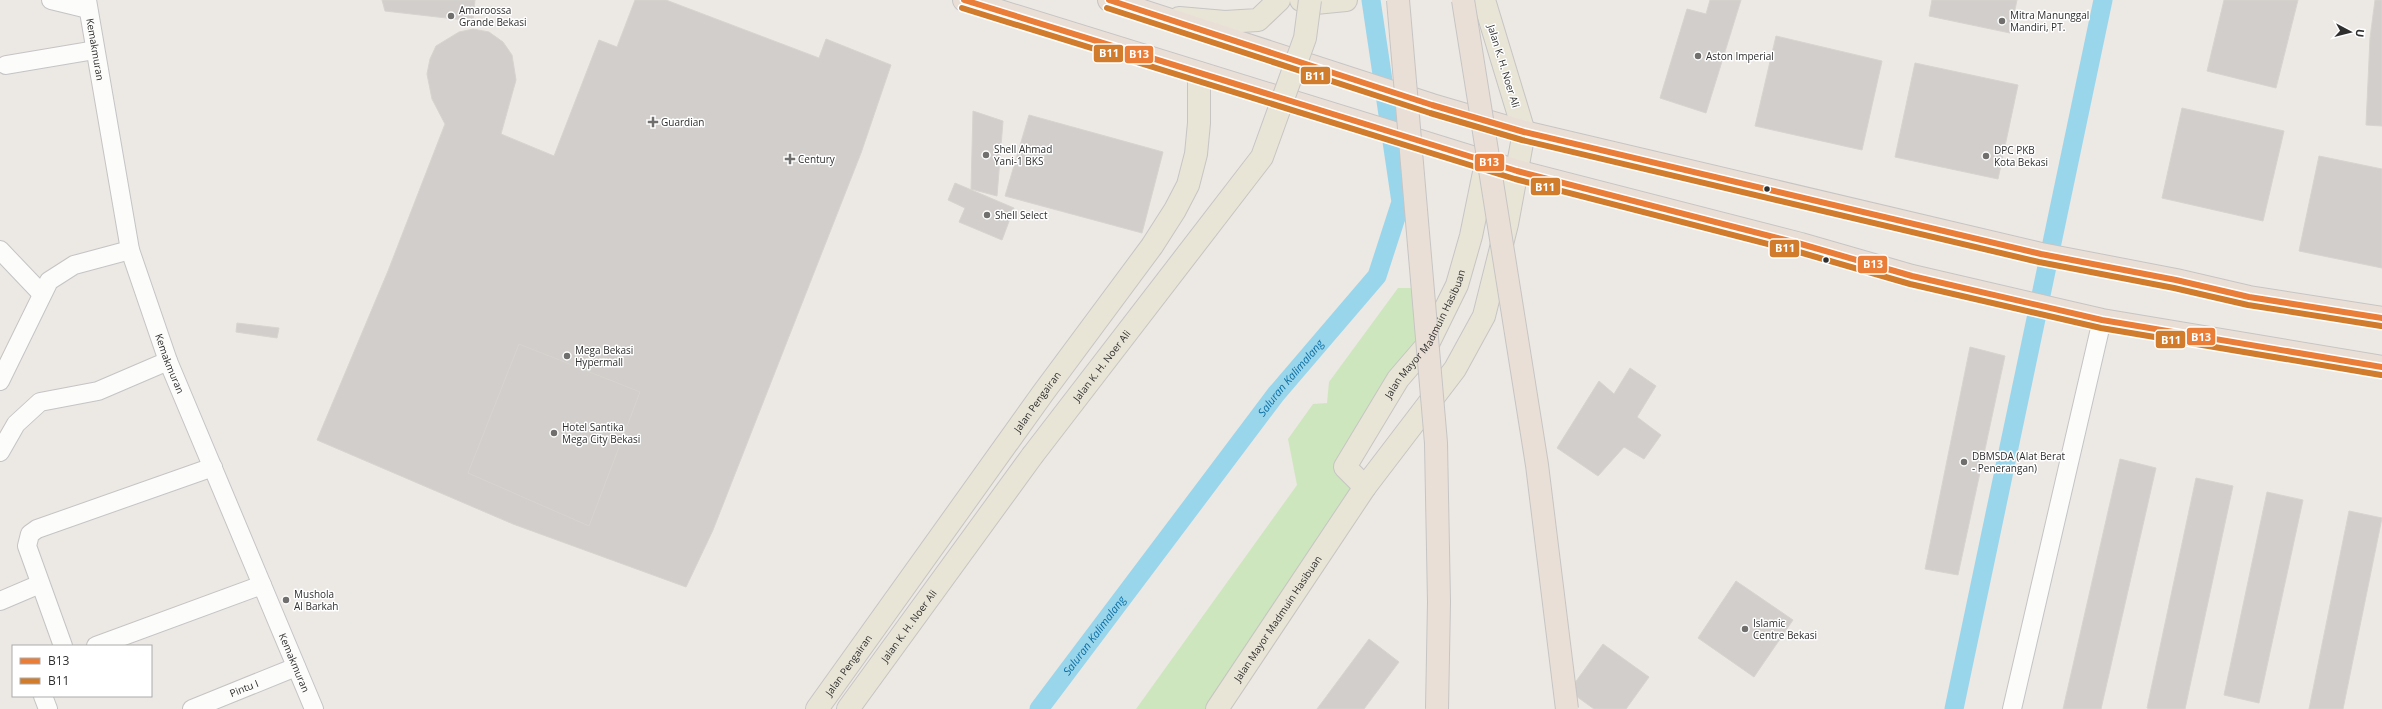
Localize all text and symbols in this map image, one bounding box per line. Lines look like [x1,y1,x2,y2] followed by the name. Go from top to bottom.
[459,3,527,29] place label: Amaroossa Grande Bekasi
[2010,8,2089,34] place label: Mitra Manunggal Mandiri, PT.
[446,11,456,21] marker: Amaroossa Grande Bekasi
[2330,12,2370,52] north arrow
[1997,16,2007,26] marker: Mitra Manunggal Mandiri, PT.
[83,17,108,82] street label: Kemakmuran
[1484,22,1523,109] street label: Jalan K. H. Noer Ali
[2352,28,2368,38] text: U
[1093,44,1124,63] line badge: B11
[1099,45,1119,60] text: B11
[1124,45,1154,64] line badge: B13
[1129,46,1149,61] text: B13
[1706,49,1774,63] place label: Aston Imperial
[1693,51,1703,61] marker: Aston Imperial
[1300,66,1331,85] line badge: B11
[1305,68,1325,83] text: B11
[661,115,704,129] place label: Guardian
[648,117,658,127] marker: Guardian
[994,142,1052,168] place label: Shell Ahmad Yani-1 BKS
[1994,143,2048,169] place label: DPC PKB Kota Bekasi
[981,150,991,160] marker: Shell Ahmad Yani-1 BKS
[1981,151,1991,161] marker: DPC PKB Kota Bekasi
[798,152,836,166] place label: Century
[1474,153,1505,172] line badge: B13
[785,154,795,164] marker: Century
[1479,154,1499,169] text: B13
[1530,177,1561,196] line badge: B11
[1535,179,1555,194] text: B11
[1762,184,1772,194] unlabelled marker
[995,208,1048,222] place label: Shell Select
[982,210,992,220] marker: Shell Select
[1769,239,1800,258] line badge: B11
[1775,240,1795,255] text: B11
[1821,255,1831,265] unlabelled marker
[1857,255,1888,274] line badge: B13
[1863,256,1883,271] text: B13
[1380,268,1468,402] street label: Jalan Mayor Madmuin Hasibuan
[1069,327,1133,405] street label: Jalan K. H. Noer Ali
[2186,327,2216,346] line badge: B13
[2191,329,2211,344] text: B13
[2155,330,2186,349] line badge: B11
[152,332,188,396] street label: Kemakmuran
[2161,332,2181,347] text: B11
[1254,335,1327,419] water label: Saluran Kalimalang
[575,343,633,369] place label: Mega Bekasi Hypermall
[562,351,572,361] marker: Mega Bekasi Hypermall
[1010,368,1064,436] street label: Jalan Pengairan
[562,420,640,446] place label: Hotel Santika Mega City Bekasi
[549,428,559,438] marker: Hotel Santika Mega City Bekasi
[1972,449,2066,475] place label: DBMSDA (Alat Berat - Penerangan)
[1959,457,1969,467] marker: DBMSDA (Alat Berat - Penerangan)
[1230,552,1325,685] street label: Jalan Mayor Madmuin Hasibuan
[294,587,339,613] place label: Mushola Al Barkah
[877,587,940,666] street label: Jalan K. H. Noer Ali
[1059,591,1129,678] water label: Saluran Kalimalang
[281,595,291,605] marker: Mushola Al Barkah
[1753,616,1817,642] place label: Islamic Centre Bekasi
[1740,624,1750,634] marker: Islamic Centre Bekasi
[276,631,313,694] street label: Kemakmuran
[821,632,875,699] street label: Jalan Pengairan
[12,645,152,697] legend
[48,652,70,669] text: B13
[48,672,69,689] text: B11
[227,676,260,700] street label: Pintu I

